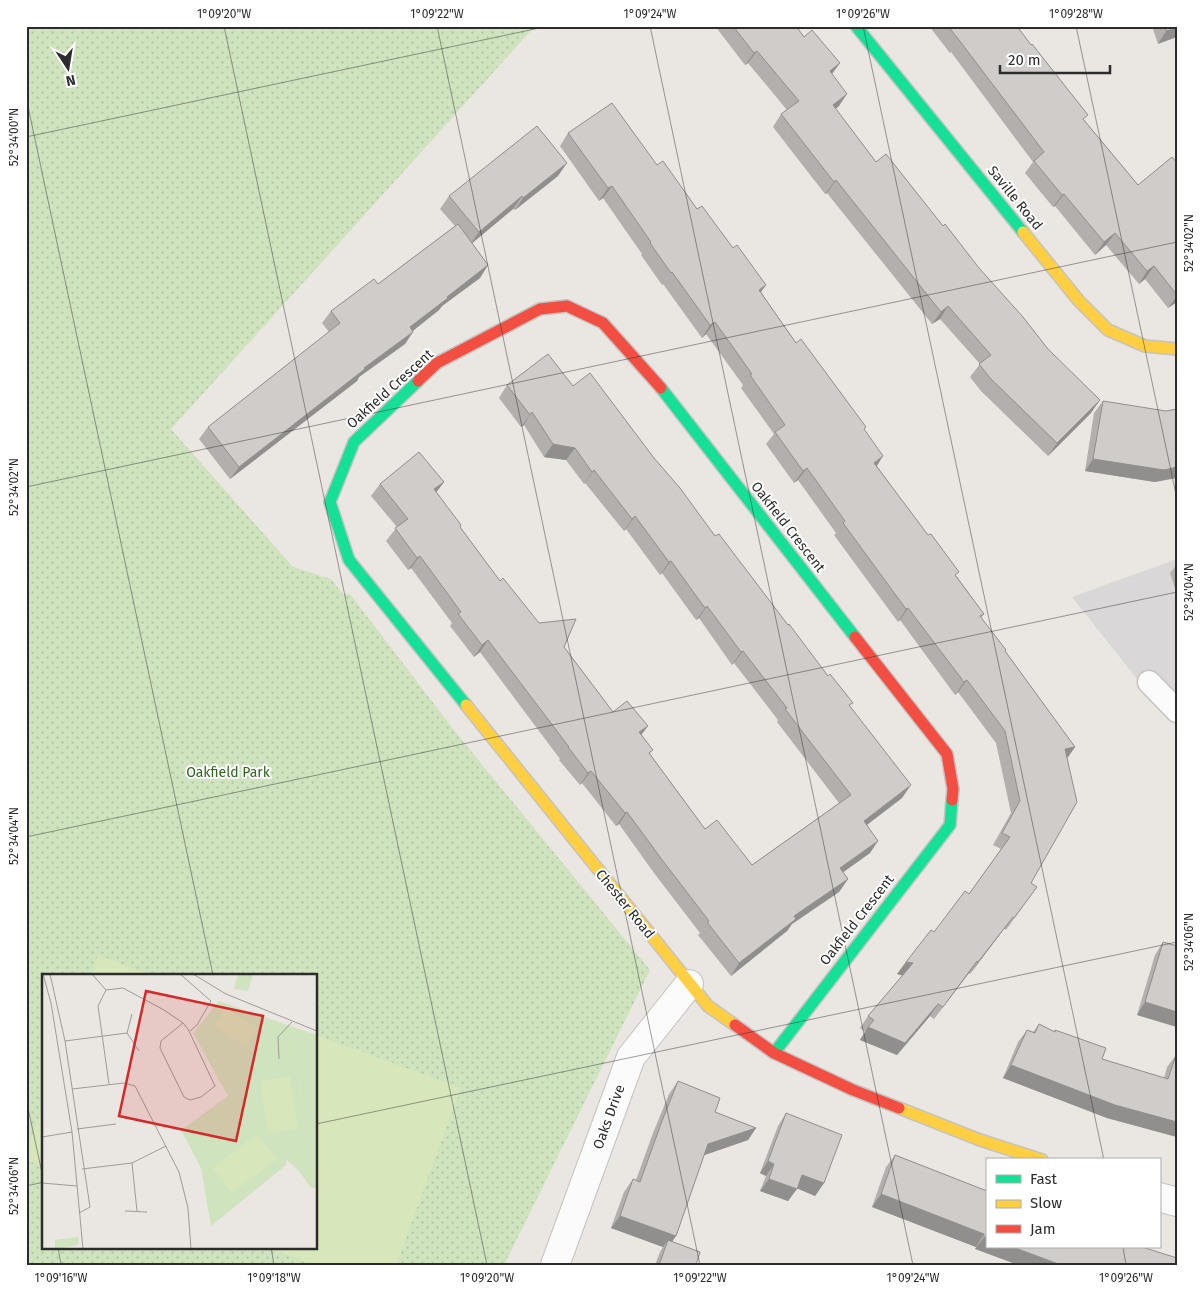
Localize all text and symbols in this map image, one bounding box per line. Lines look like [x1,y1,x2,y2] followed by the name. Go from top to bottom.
[197,7,251,21] text: 1°09'20"W
[410,7,464,21] text: 1°09'22"W
[623,7,677,21] text: 1°09'24"W
[836,7,890,21] text: 1°09'26"W
[1049,7,1103,21] text: 1°09'28"W
[42,42,92,92] north arrow
[1000,42,1110,74] scale bar
[1008,51,1041,69] text: 20 m
[64,71,77,90] text: N
[7,108,21,166] text: 52°34'00"N
[984,162,1046,234] street label: Saville Road
[1182,214,1196,272] text: 52°34'02"N
[343,345,437,432] street label: Oakfield Crescent
[7,458,21,516] text: 52°34'02"N
[747,478,829,576] street label: Oakfield Crescent
[1182,563,1196,621] text: 52°34'04"N
[186,764,271,781] park label: Oakfield Park
[7,807,21,865] text: 52°34'04"N
[592,866,658,942] street label: Chester Road
[816,871,898,969] street label: Oakfield Crescent
[1182,913,1196,971] text: 52°34'06"N
[42,974,318,1248] inset map
[589,1082,629,1152] street label: Oaks Drive
[7,1157,21,1215] text: 52°34'06"N
[986,1158,1160,1248] legend
[1030,1170,1057,1188] text: Fast
[1030,1194,1062,1212] text: Slow
[1030,1220,1056,1238] text: Jam
[34,1271,88,1285] text: 1°09'16"W
[247,1271,301,1285] text: 1°09'18"W
[460,1271,514,1285] text: 1°09'20"W
[673,1271,727,1285] text: 1°09'22"W
[886,1271,940,1285] text: 1°09'24"W
[1099,1271,1153,1285] text: 1°09'26"W

